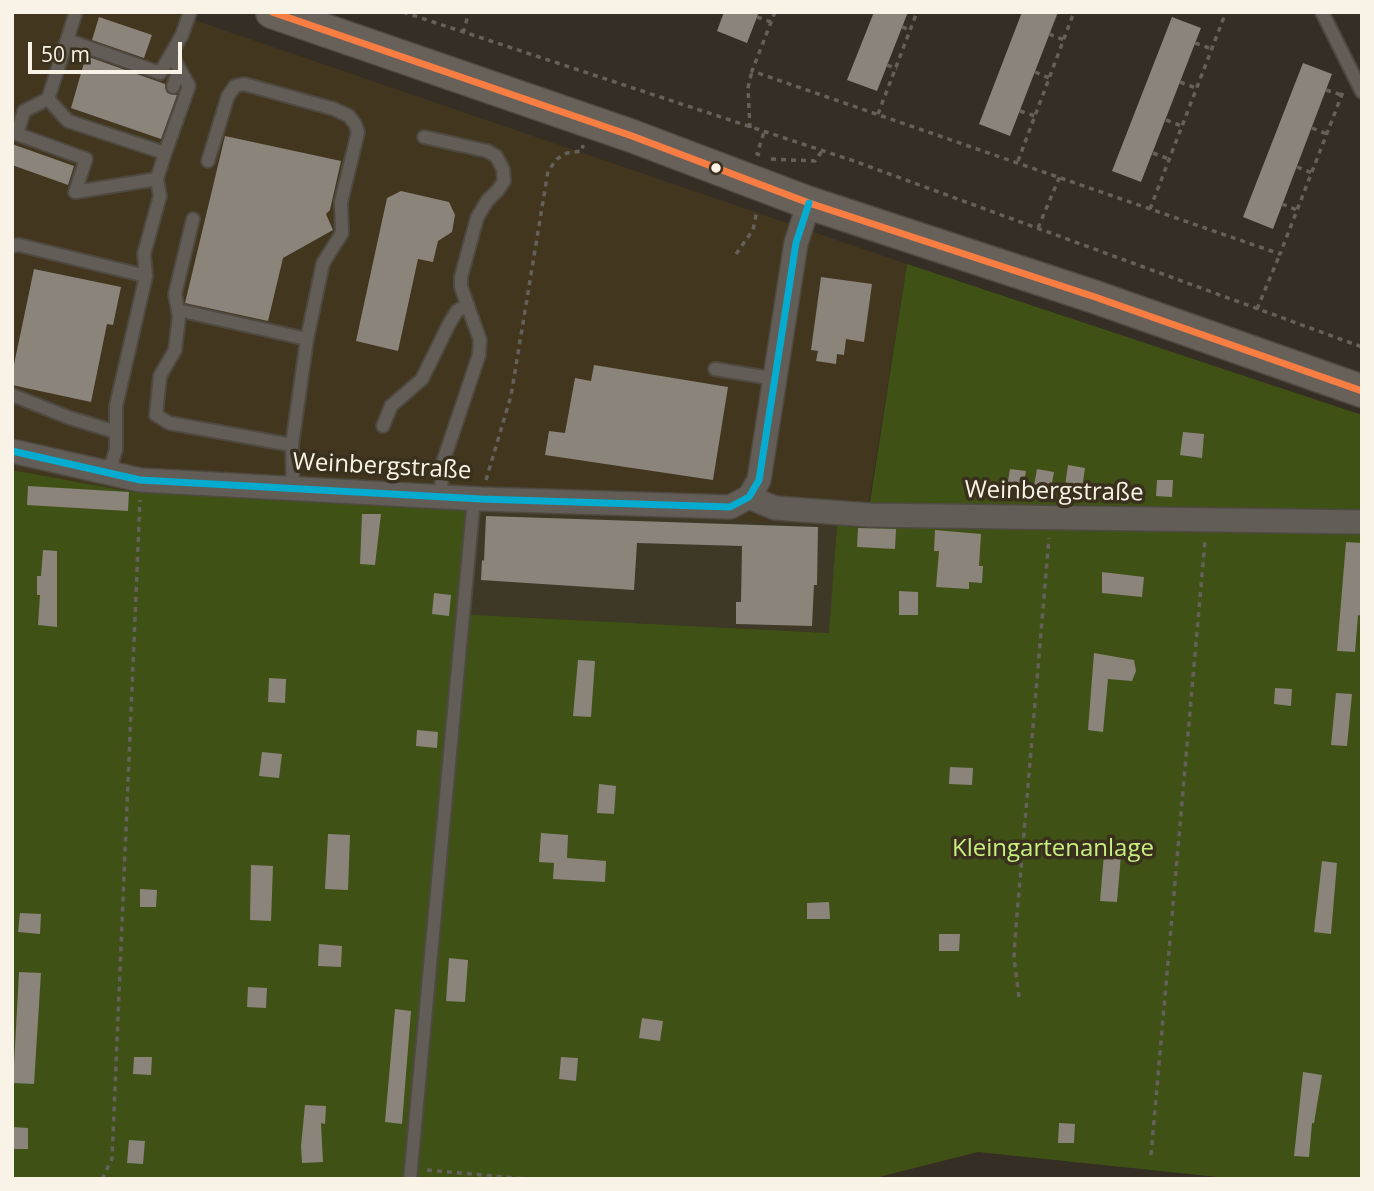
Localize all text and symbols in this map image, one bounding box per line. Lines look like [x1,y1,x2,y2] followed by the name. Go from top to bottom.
[32,28,186,72] scale bar
[41,40,90,68] text: 50 m
[709,161,723,175] unlabelled marker
[292,448,472,486] street label: Weinbergstraße
[964,476,1144,508] street label: Weinbergstraße
[952,835,1154,863] park label: Kleingartenanlage

